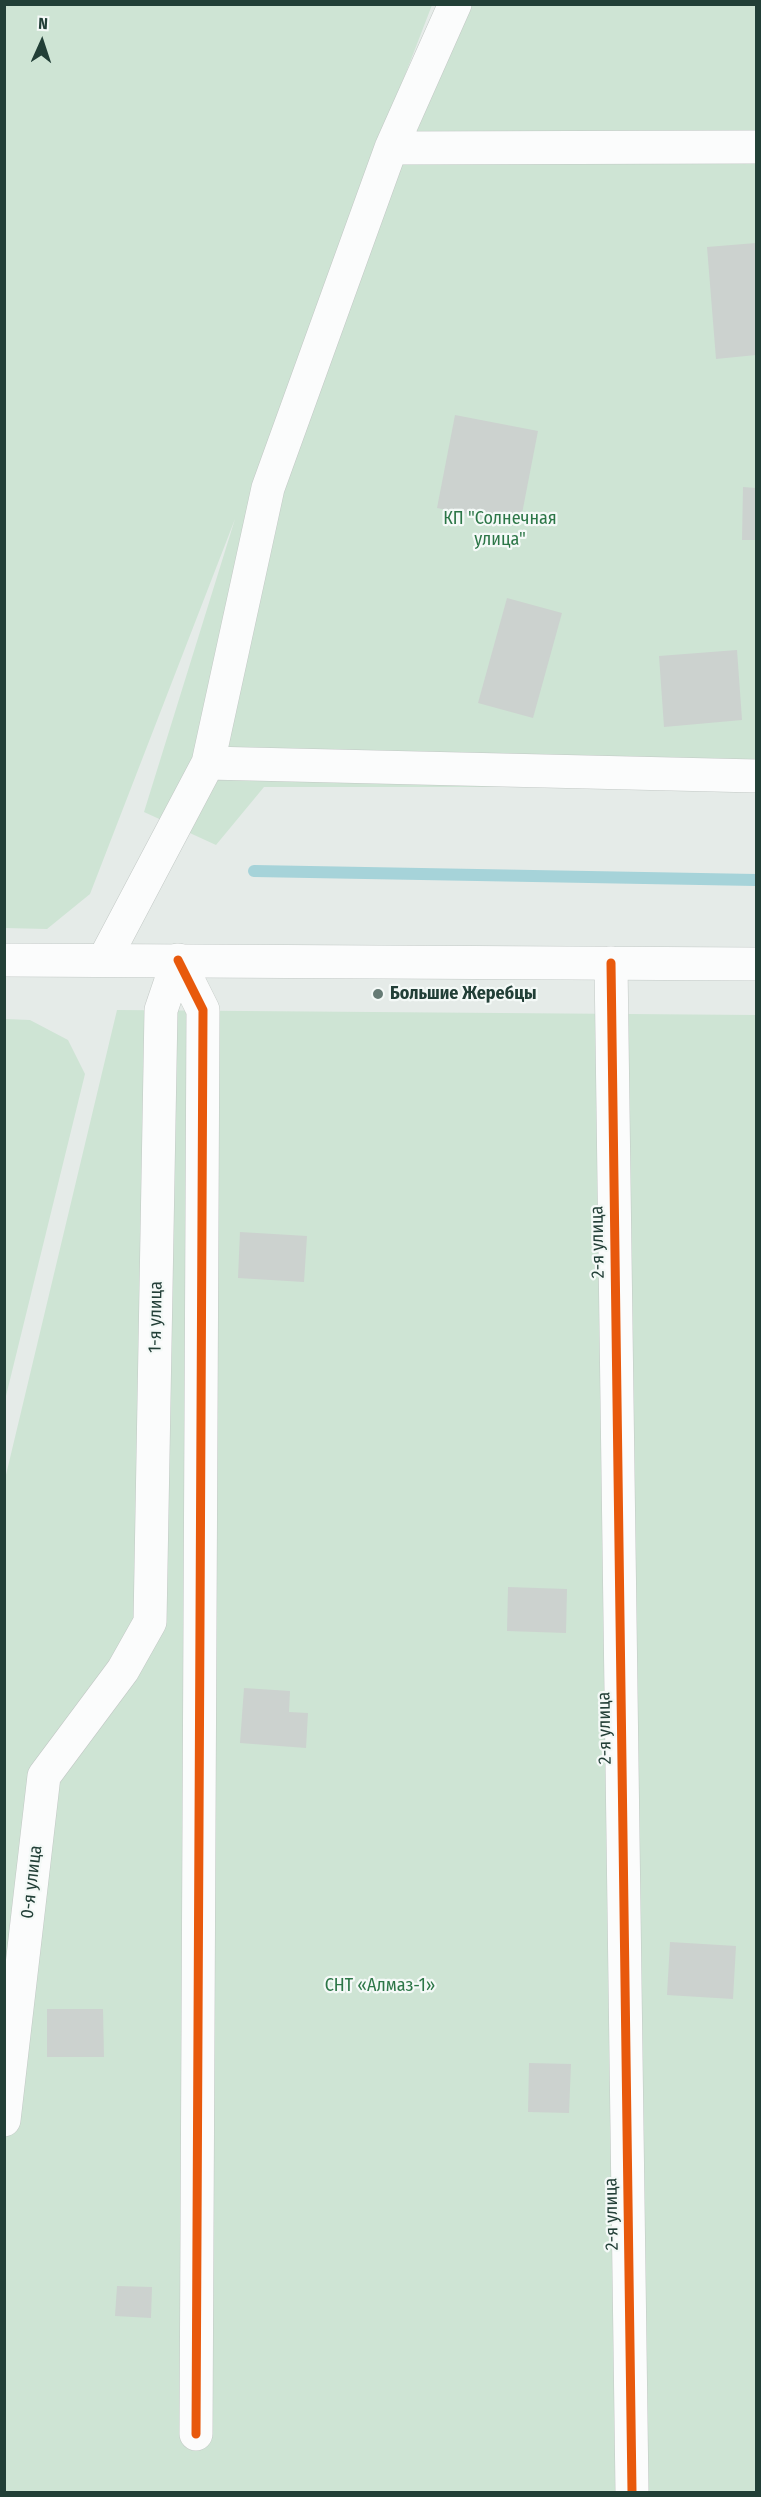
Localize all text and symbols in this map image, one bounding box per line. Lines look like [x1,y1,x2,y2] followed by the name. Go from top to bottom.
[12,12,72,72] north arrow
[38,14,48,33] text: N
[443,508,557,550] park label: КП "Солнечная улица"
[390,983,536,1005] place label: Большие Жеребцы
[371,987,385,1001] marker: Большие Жеребцы
[587,1206,609,1278] street label: 2-я улица
[145,1281,167,1353] street label: 1-я улица
[594,1692,616,1764] street label: 2-я улица
[17,1844,47,1920] street label: 0-я улица
[325,1975,435,1997] park label: СНТ «Алмаз-1»
[601,2178,623,2250] street label: 2-я улица

